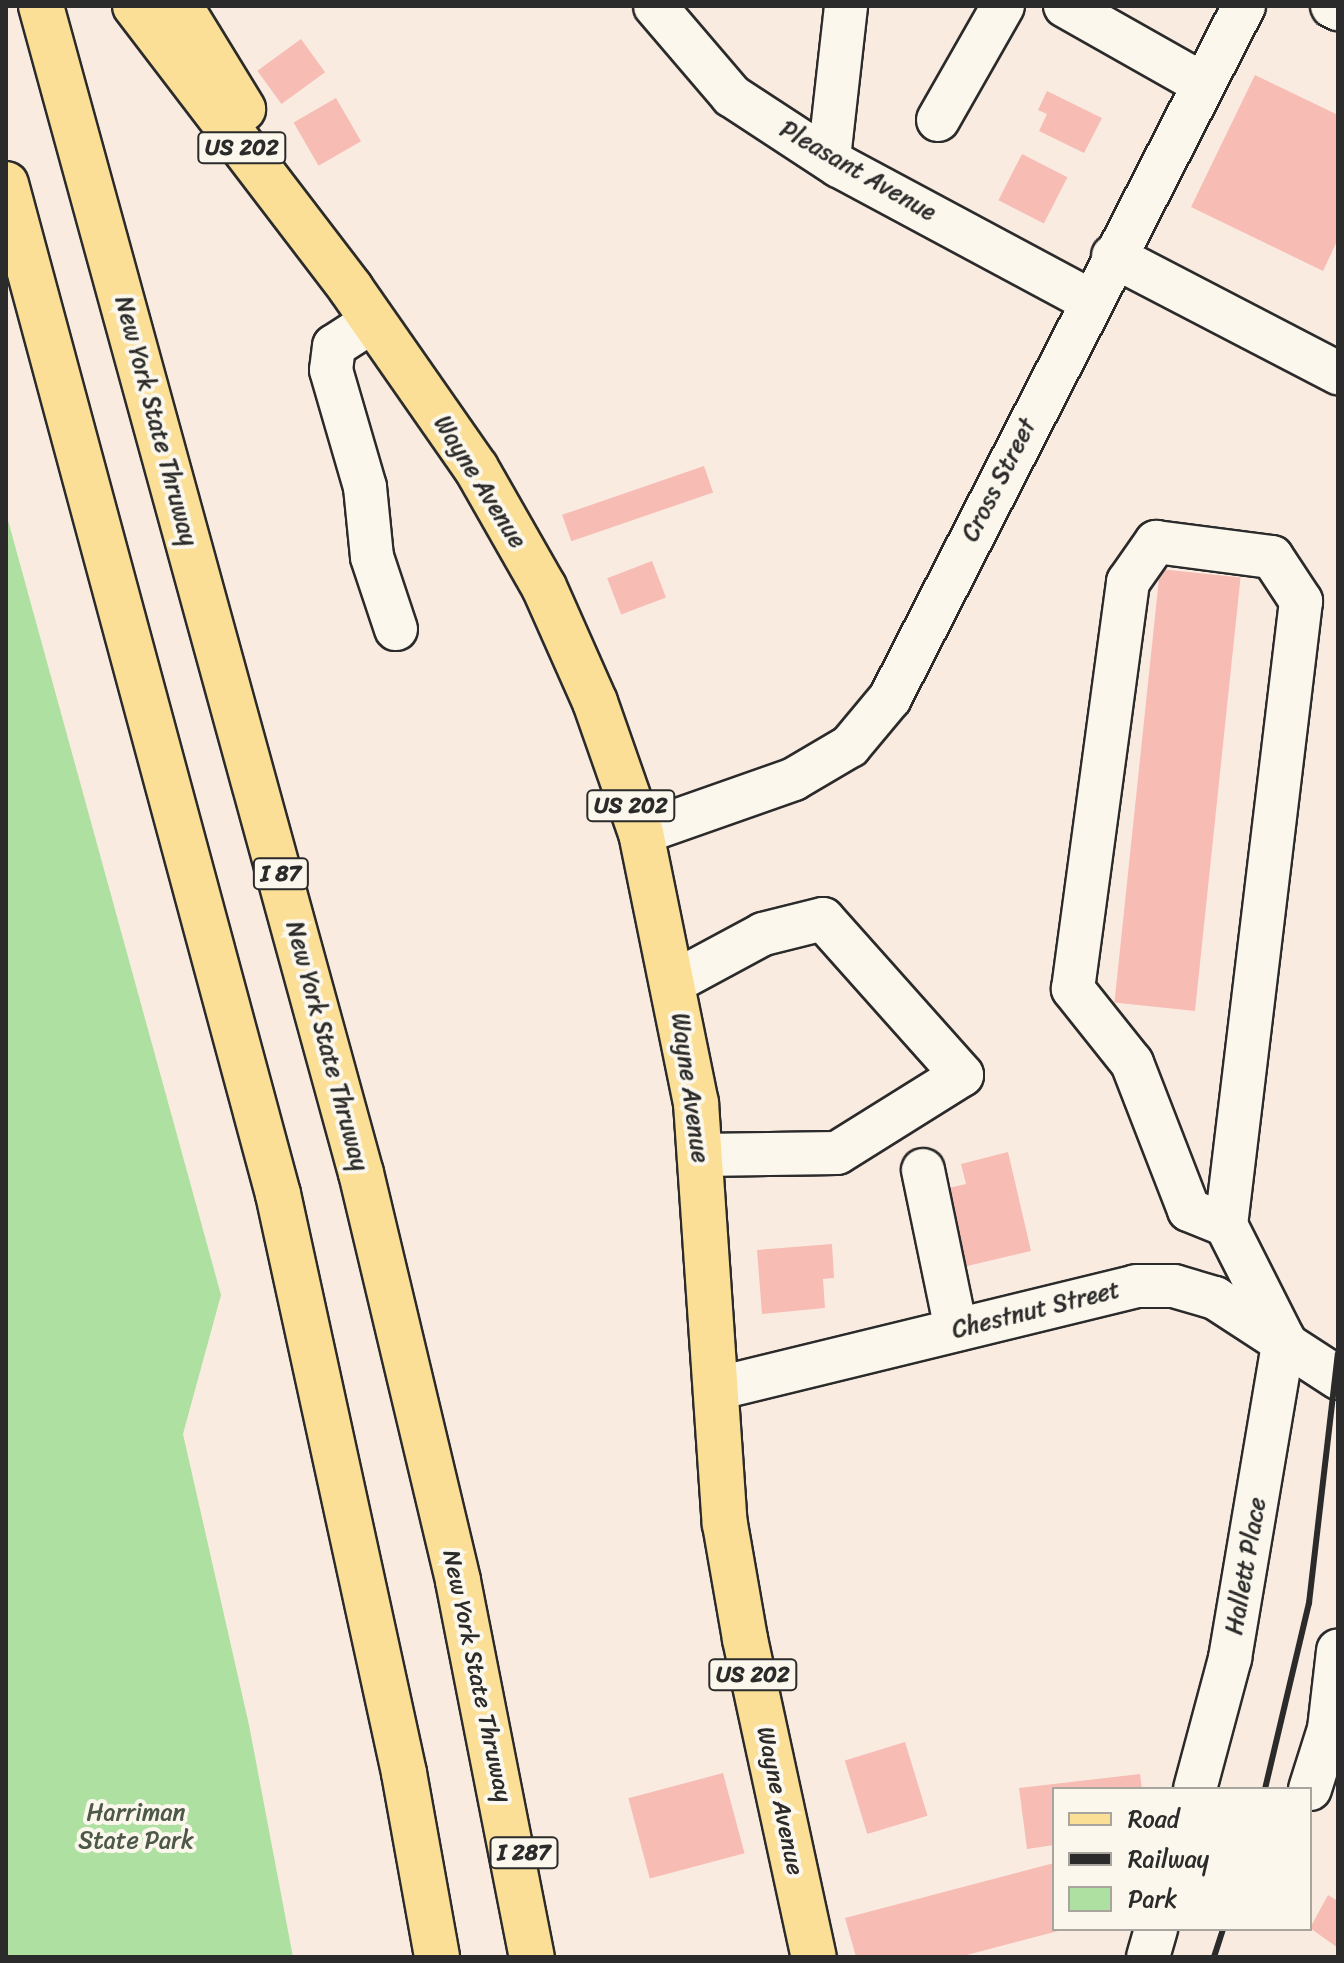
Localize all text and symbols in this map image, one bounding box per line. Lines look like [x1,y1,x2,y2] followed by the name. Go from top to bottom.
[775,115,941,227] street label: Pleasant Avenue
[196,130,288,166] road number: US 202
[108,292,204,550] street label: New York State Thruway
[428,410,532,554] street label: Wayne Avenue
[956,414,1042,546] street label: Cross Street
[585,788,677,824] road number: US 202
[251,856,311,892] road number: I 87
[279,917,375,1175] street label: New York State Thruway
[665,1011,715,1165] street label: Wayne Avenue
[949,1275,1123,1345] street label: Chestnut Street
[1220,1495,1272,1637] street label: Hallett Place
[436,1546,518,1806] street label: New York State Thruway
[707,1657,799,1693] road number: US 202
[750,1724,810,1878] street label: Wayne Avenue
[1052,1787,1312,1931] legend
[1128,1798,1179,1840] text: Road
[78,1799,194,1855] park label: Harriman State Park
[488,1835,560,1871] road number: I 287
[1128,1838,1209,1880] text: Railway
[1128,1878,1177,1920] text: Park

